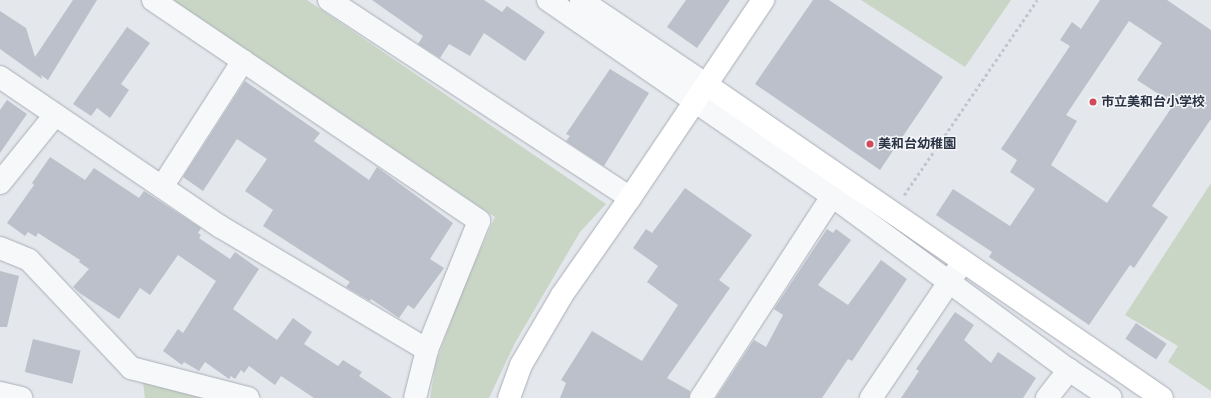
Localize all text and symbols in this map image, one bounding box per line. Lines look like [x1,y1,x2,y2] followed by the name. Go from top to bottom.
[1101,94,1205,110] place label: 市立美和台小学校
[1088,97,1098,107] marker: 市立美和台小学校
[878,136,956,152] place label: 美和台幼稚園
[865,139,875,149] marker: 美和台幼稚園

